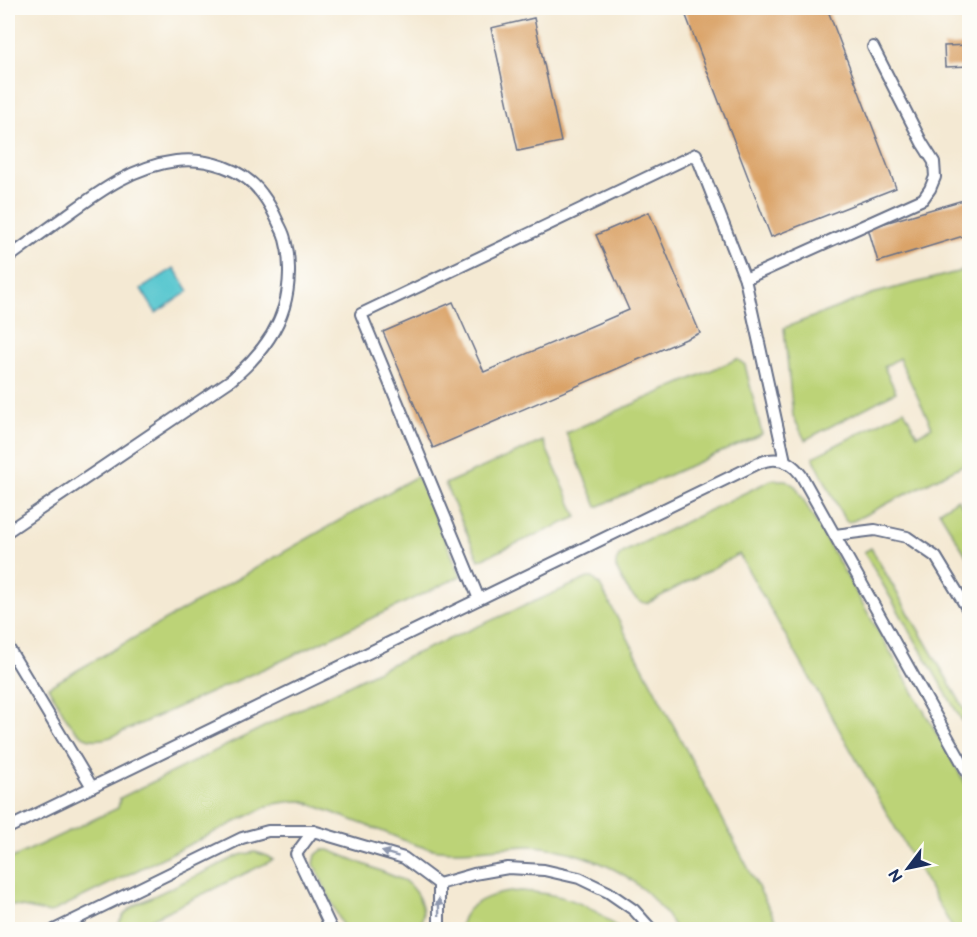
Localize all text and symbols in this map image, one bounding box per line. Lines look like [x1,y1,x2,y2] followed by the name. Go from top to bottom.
[878,838,938,898] north arrow
[380,849,398,858] one-way arrow
[885,865,908,885] text: N
[434,897,444,916] one-way arrow

